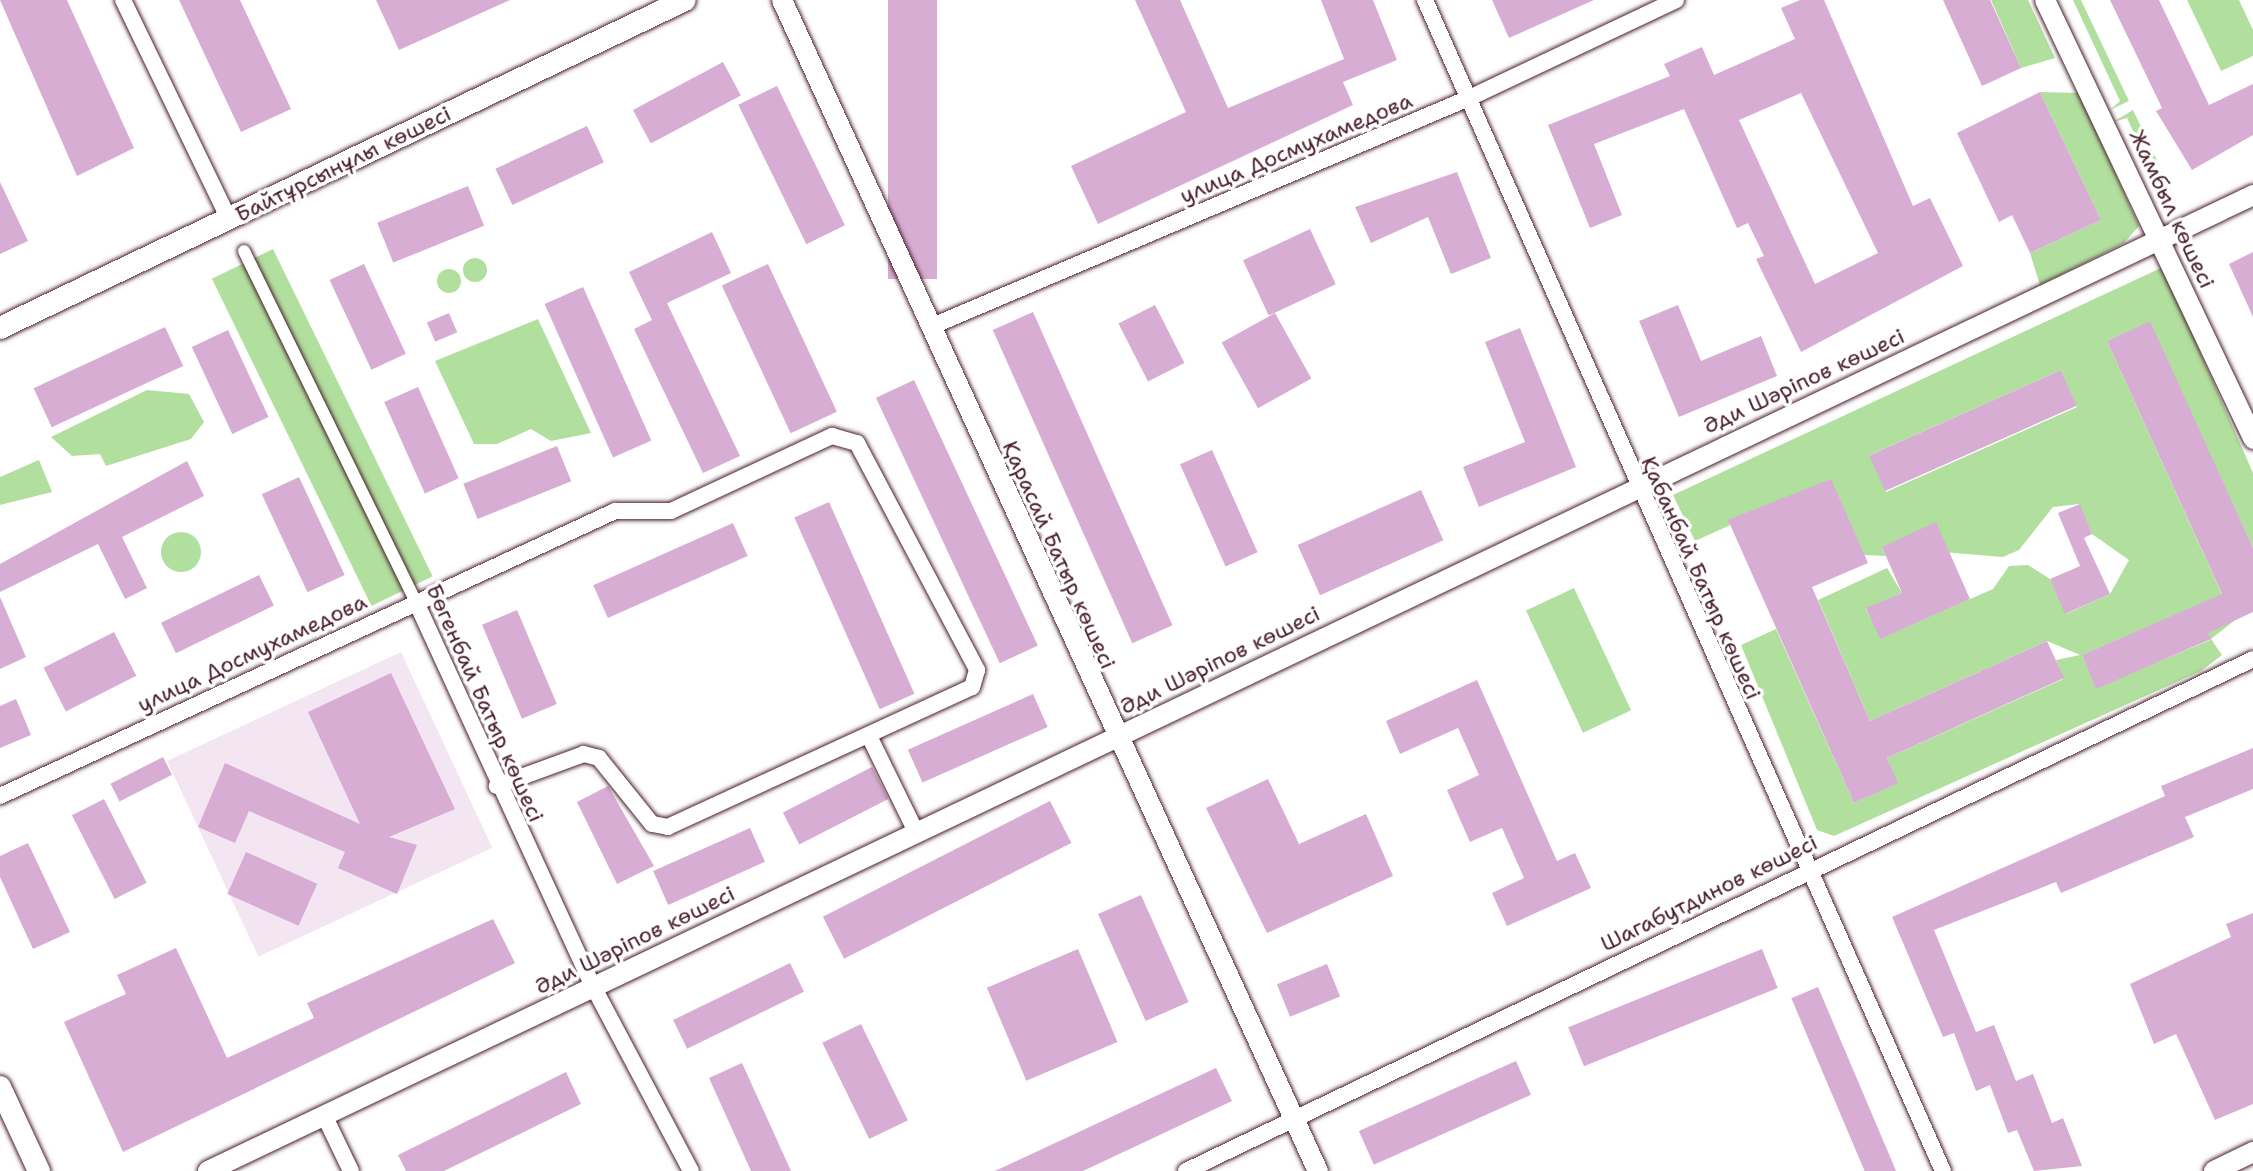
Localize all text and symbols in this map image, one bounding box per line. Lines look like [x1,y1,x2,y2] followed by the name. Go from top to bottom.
[1176,87,1416,209] street label: улица Досмухамедова
[231,100,455,228] street label: Байтұрсынұлы көшесі
[2124,126,2220,292] street label: Жамбыл көшесі
[1699,323,1909,439] street label: Әди Шәріпов көшесі
[997,437,1121,673] street label: Қарасай Батыр көшесі
[1635,452,1767,704] street label: Қабанбай Батыр көшесі
[420,580,550,826] street label: Бөгенбай Батыр көшесі
[133,588,371,718] street label: улица Досмухамедова
[1116,600,1324,720] street label: Әди Шәріпов көшесі
[1596,829,1822,957] street label: Шагабутдинов көшесі
[531,880,739,1000] street label: Әди Шәріпов көшесі

